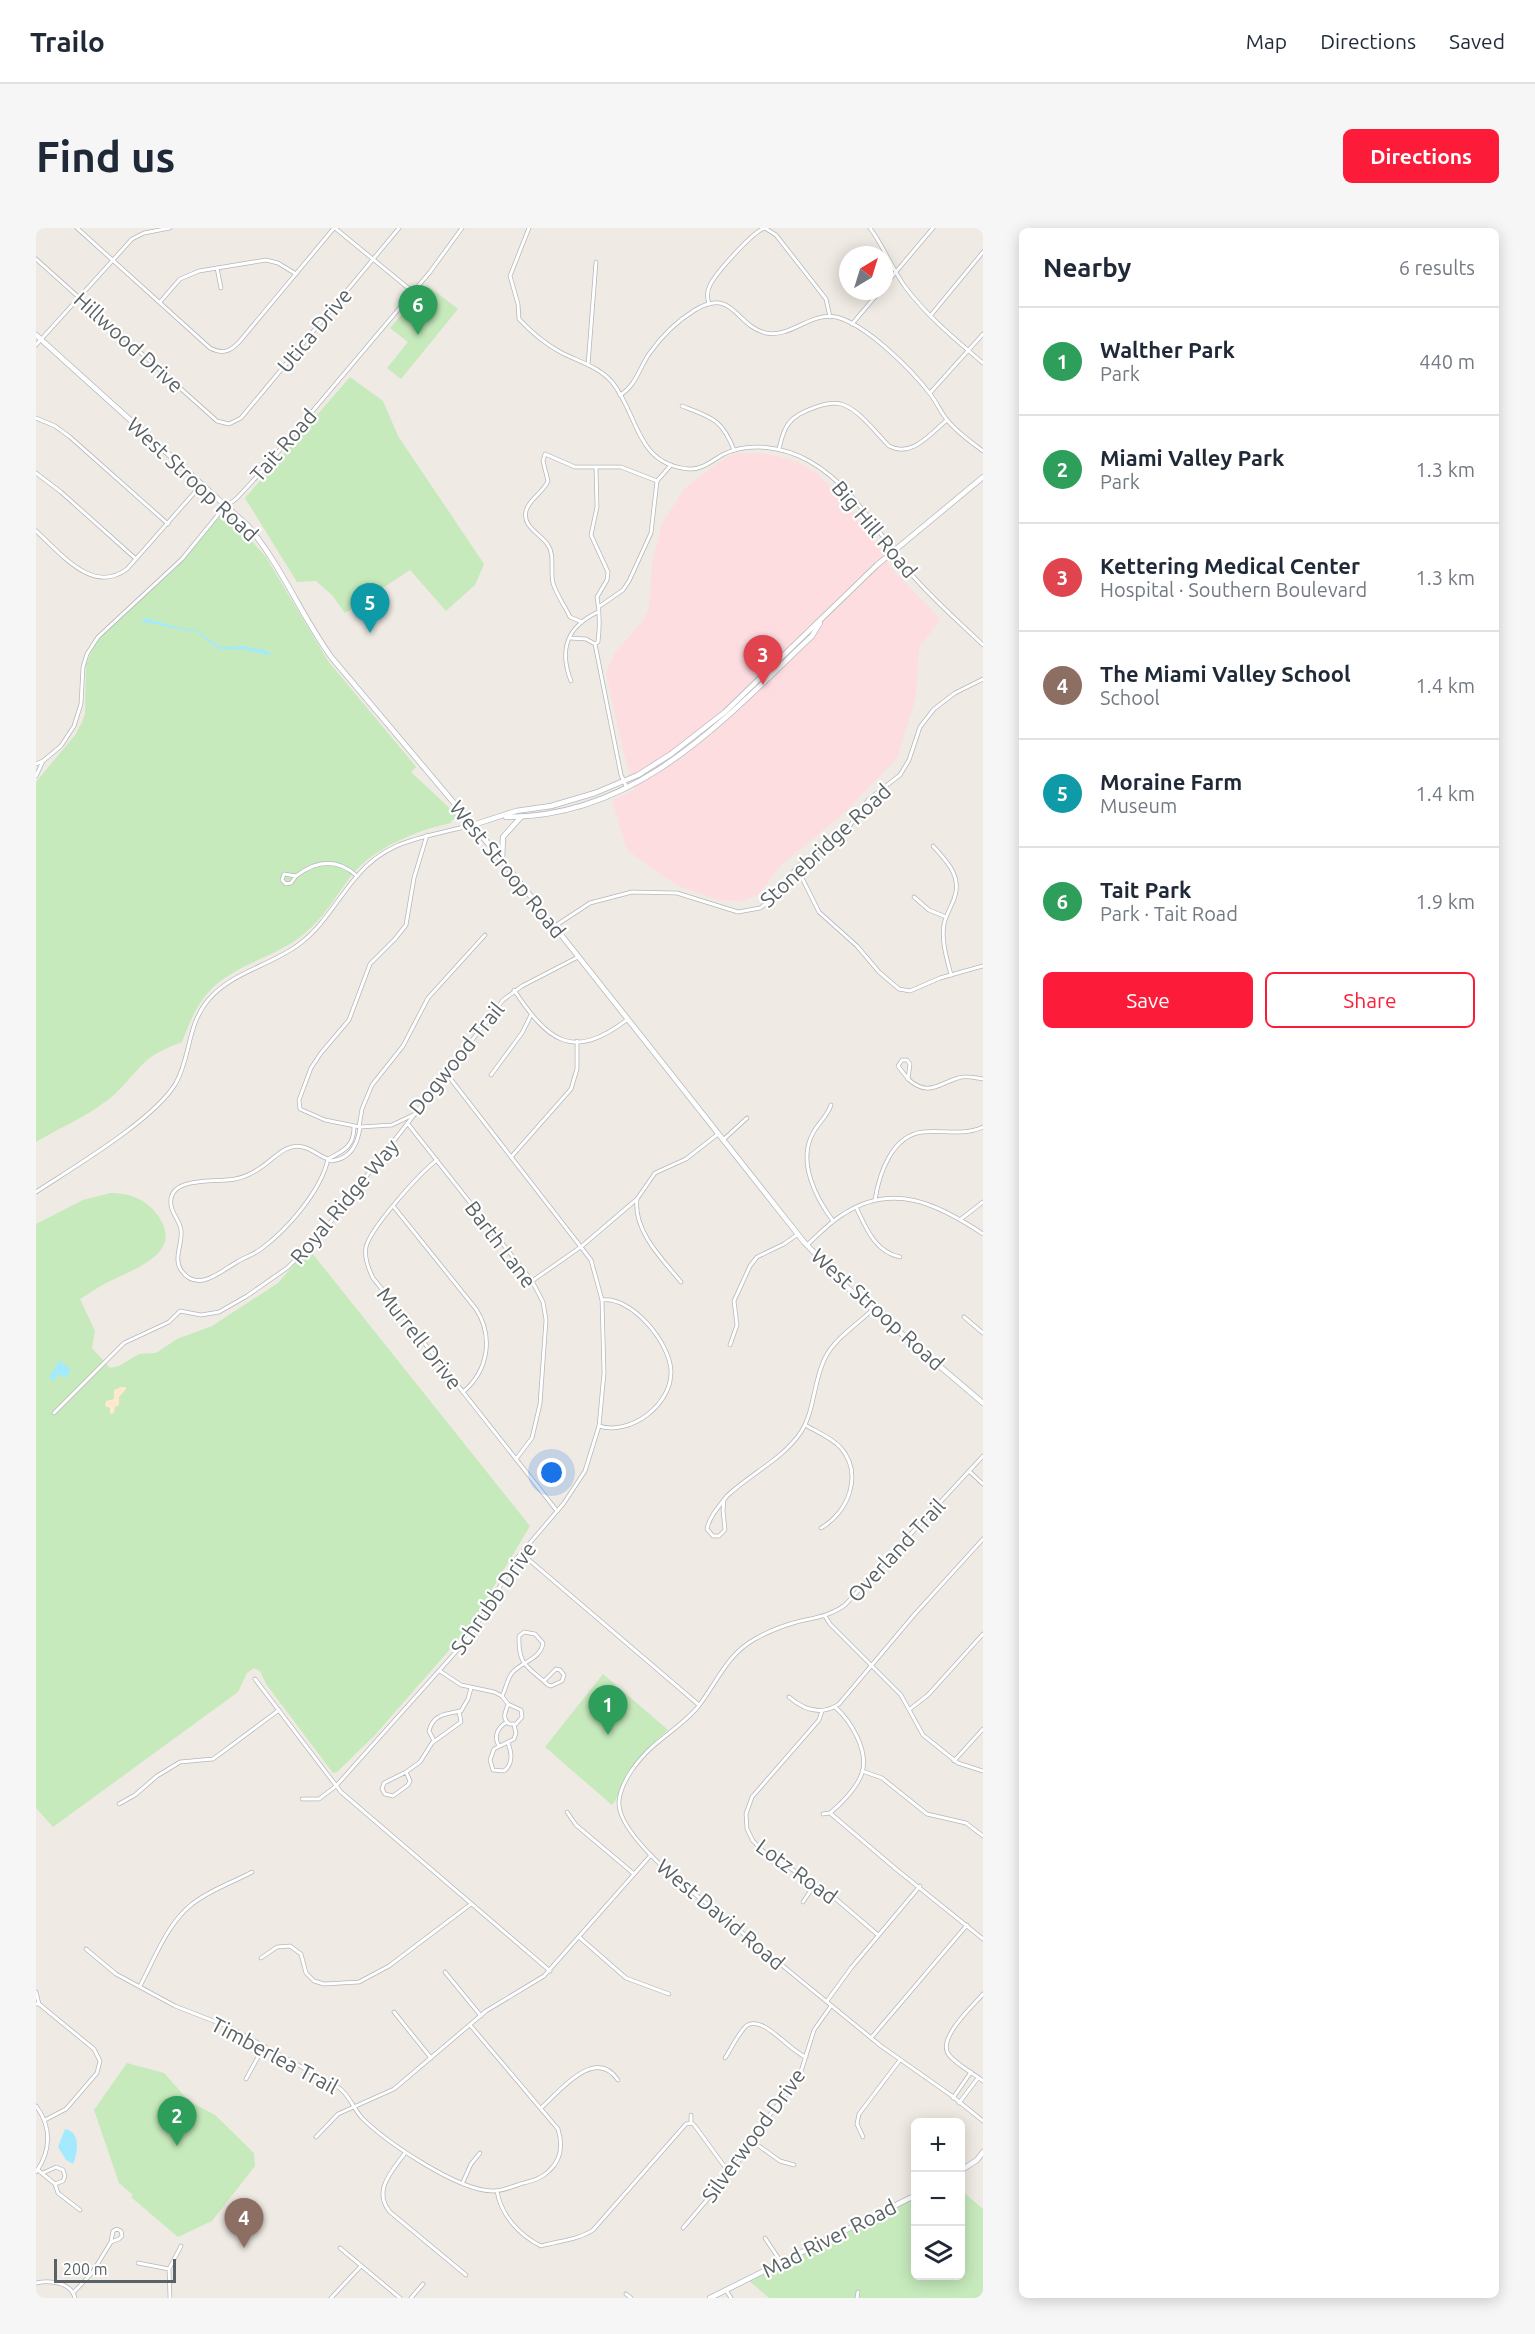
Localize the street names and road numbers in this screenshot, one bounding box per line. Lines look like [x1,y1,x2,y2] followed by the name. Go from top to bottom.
[272,283,356,377] street label: Utica Drive
[70,287,188,397] street label: Hillwood Drive
[245,404,321,486] street label: Tait Road
[123,412,263,546] street label: West Stroop Road
[827,476,923,582] street label: Big Hill Road
[755,778,895,912] street label: Stonebridge Road
[445,795,571,943] street label: West Stroop Road
[403,997,509,1119] street label: Dogwood Trail
[285,1134,403,1268] street label: Royal Ridge Way
[461,1196,541,1292] street label: Barth Lane
[807,1243,949,1375] street label: West Stroop Road
[373,1282,467,1394] street label: Murrell Drive
[842,1494,950,1606] street label: Overland Trail
[445,1537,541,1659] street label: Schrubb Drive
[752,1834,842,1908] street label: Lotz Road
[652,1854,790,1974] street label: West David Road
[207,2011,343,2099] street label: Timberlea Trail
[696,2063,810,2207] street label: Silverwood Drive
[758,2194,900,2282] street label: Mad River Road

